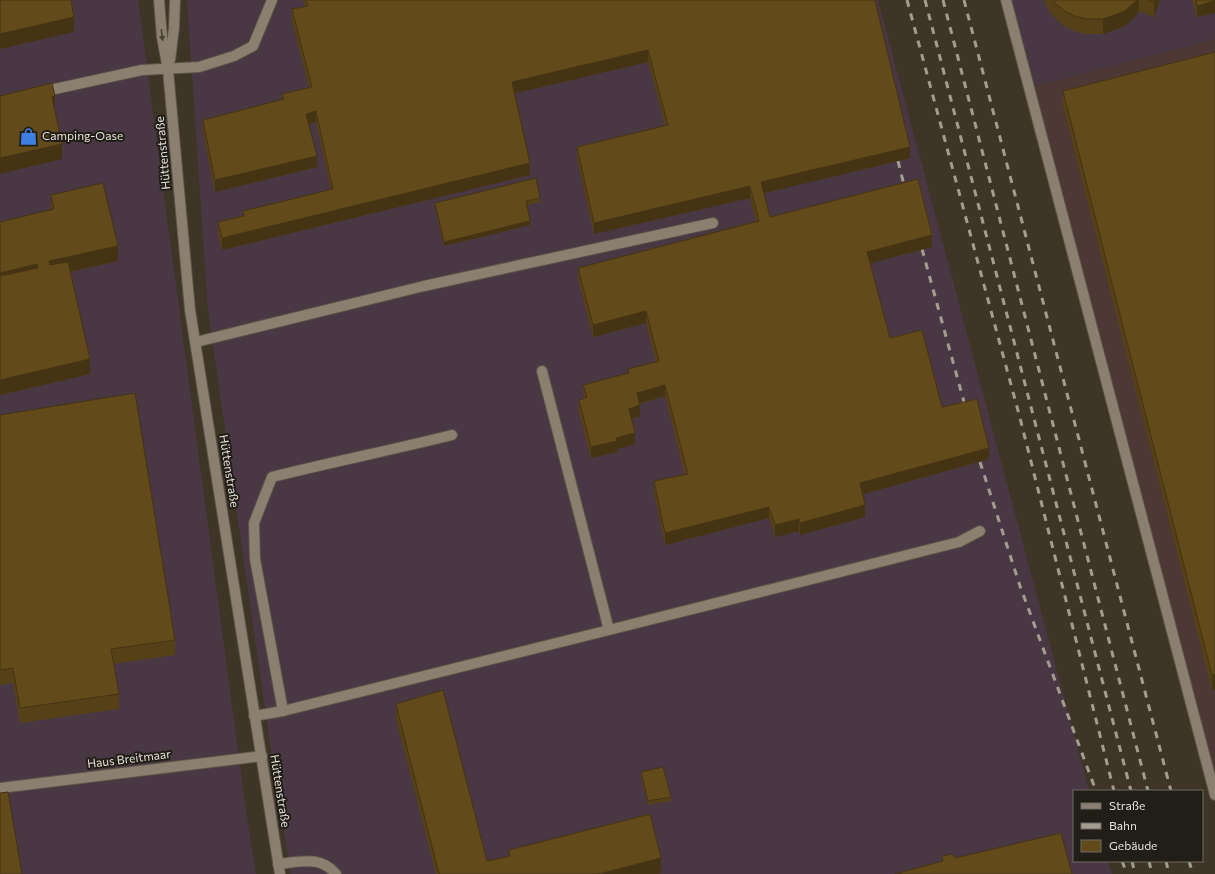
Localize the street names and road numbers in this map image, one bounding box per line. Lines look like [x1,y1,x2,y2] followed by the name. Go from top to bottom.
[152,116,172,190] street label: Hüttenstraße
[217,433,243,508] street label: Hüttenstraße
[86,746,172,770] street label: Haus Breitmaar
[268,753,294,828] street label: Hüttenstraße

